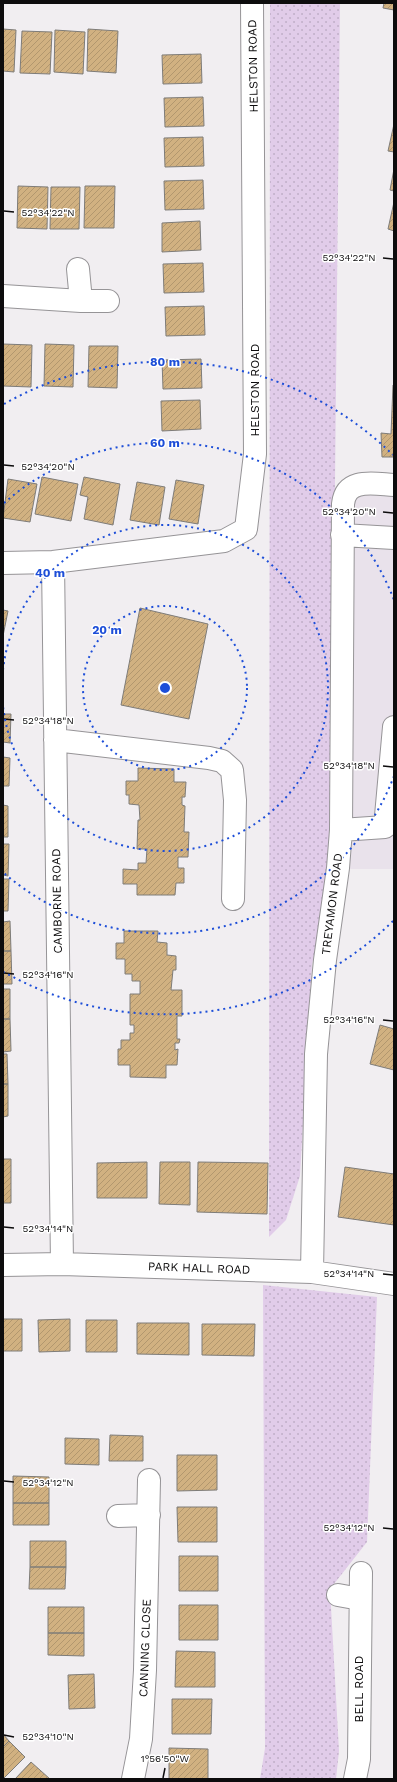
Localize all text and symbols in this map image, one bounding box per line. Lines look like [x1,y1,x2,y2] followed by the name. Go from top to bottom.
[245,19,261,113] street label: HELSTON ROAD
[21,207,75,218] text: 52°34'22"N
[322,252,376,263] text: 52°34'22"N
[248,343,262,437] street label: HELSTON ROAD
[150,355,180,369] text: 80 m
[150,436,180,450] text: 60 m
[21,461,75,472] text: 52°34'20"N
[322,506,376,517] text: 52°34'20"N
[35,566,65,580] text: 40 m
[92,623,122,637] text: 20 m
[158,681,172,695] centre of rings
[22,715,74,726] text: 52°34'18"N
[323,760,375,771] text: 52°34'18"N
[49,848,65,954] street label: CAMBORNE ROAD
[319,852,345,956] street label: TREYAMON ROAD
[22,969,74,980] text: 52°34'16"N
[323,1014,375,1025] text: 52°34'16"N
[23,1223,73,1234] text: 52°34'14"N
[148,1259,250,1277] street label: PARK HALL ROAD
[324,1268,374,1279] text: 52°34'14"N
[22,1477,74,1488] text: 52°34'12"N
[323,1522,375,1533] text: 52°34'12"N
[136,1598,154,1697] street label: CANNING CLOSE
[352,1656,366,1722] street label: BELL ROAD
[22,1731,74,1742] text: 52°34'10"N
[141,1753,190,1764] text: 1°56'50"W

